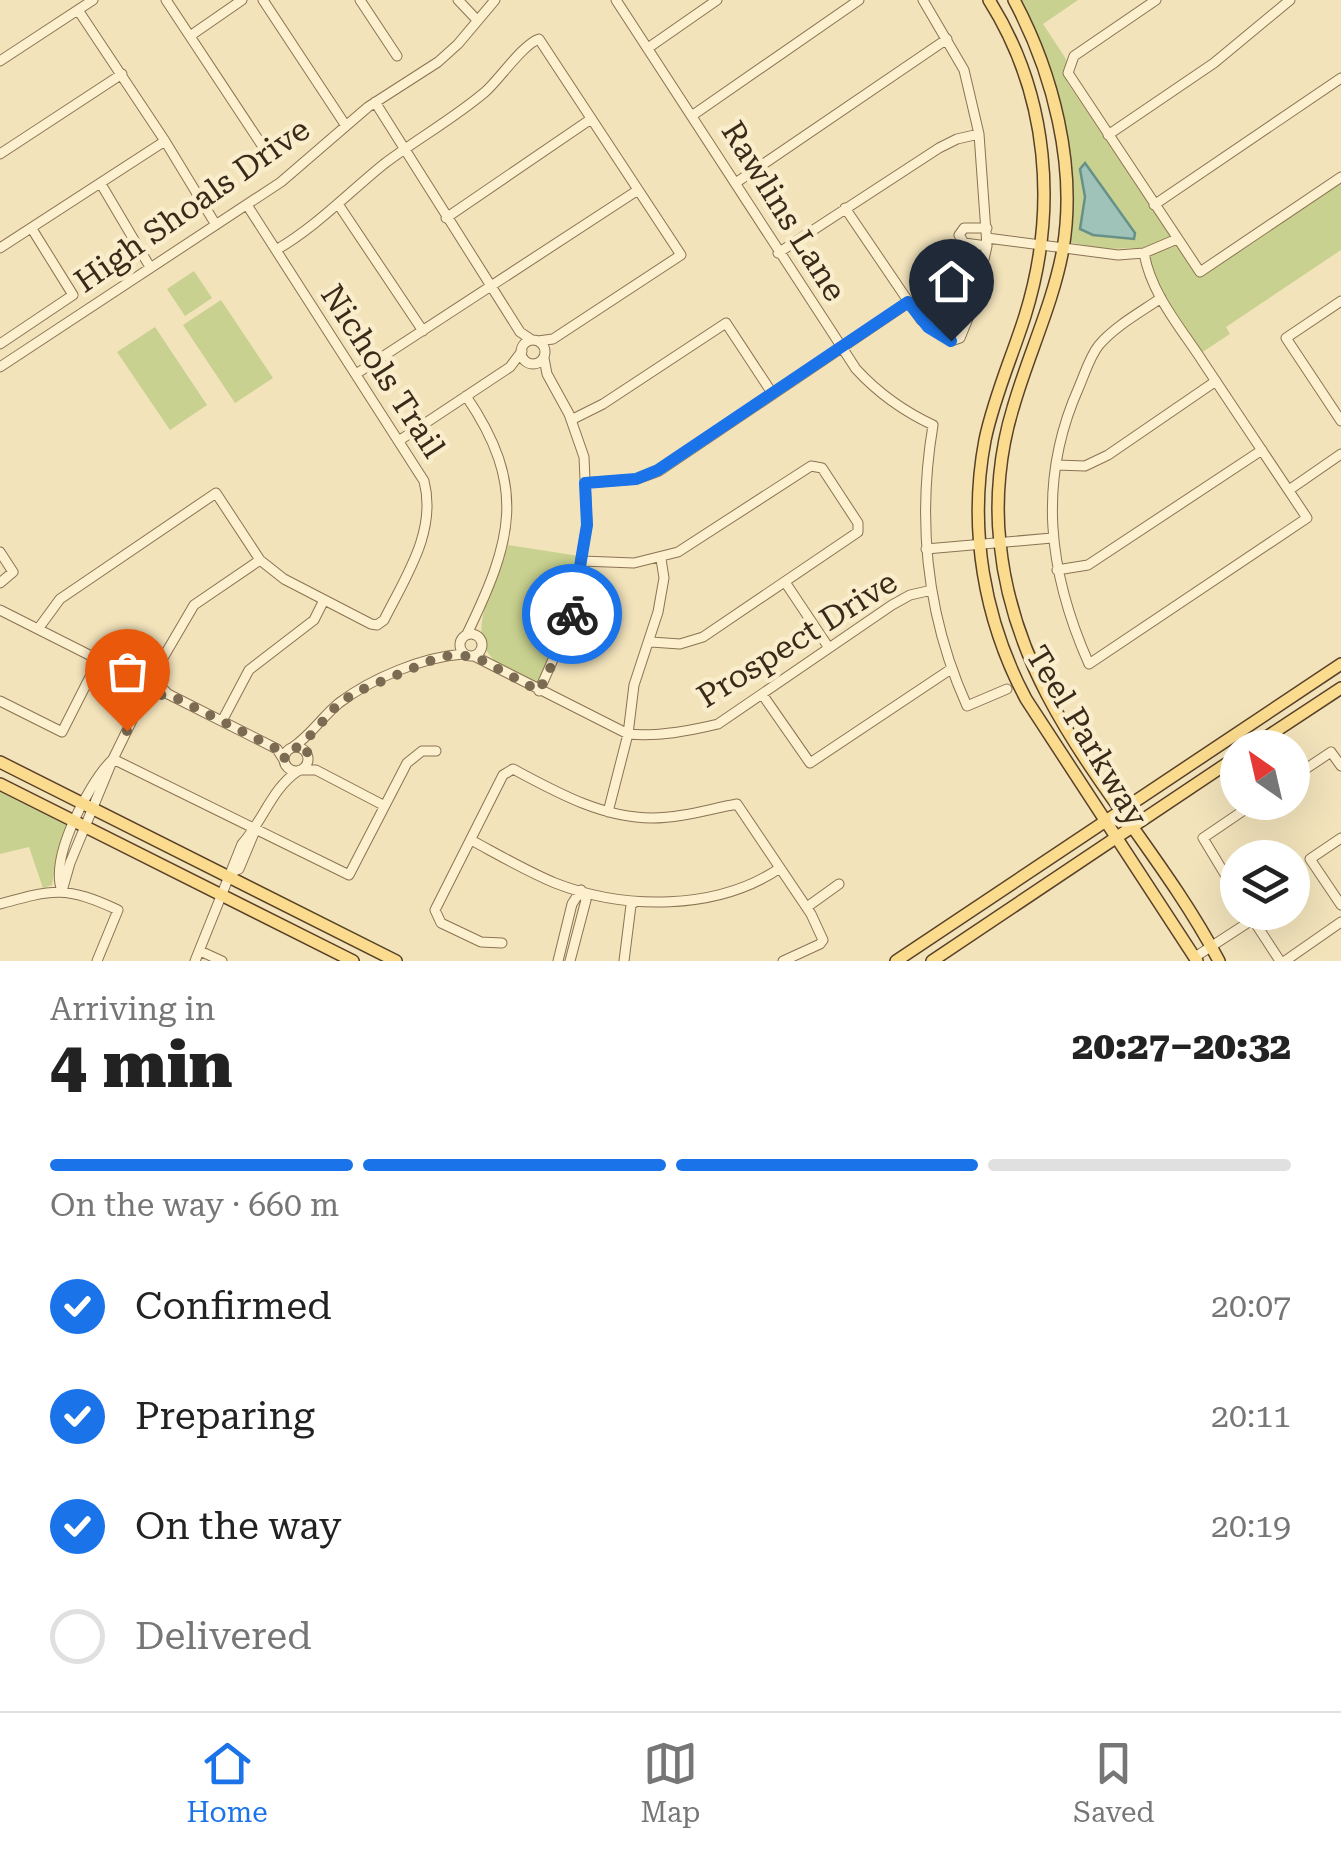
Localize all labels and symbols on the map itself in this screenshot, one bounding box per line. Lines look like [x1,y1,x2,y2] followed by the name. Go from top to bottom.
[67,110,317,300] street label: High Shoals Drive
[714,114,854,308] street label: Rawlins Lane
[909,239,994,342] pin
[313,277,453,465] street label: Nichols Trail
[690,562,904,716] street label: Prospect Drive
[522,564,622,664] courier
[85,629,170,732] pin
[1018,639,1156,833] street label: Teel Parkway
[1220,730,1310,820] north arrow

